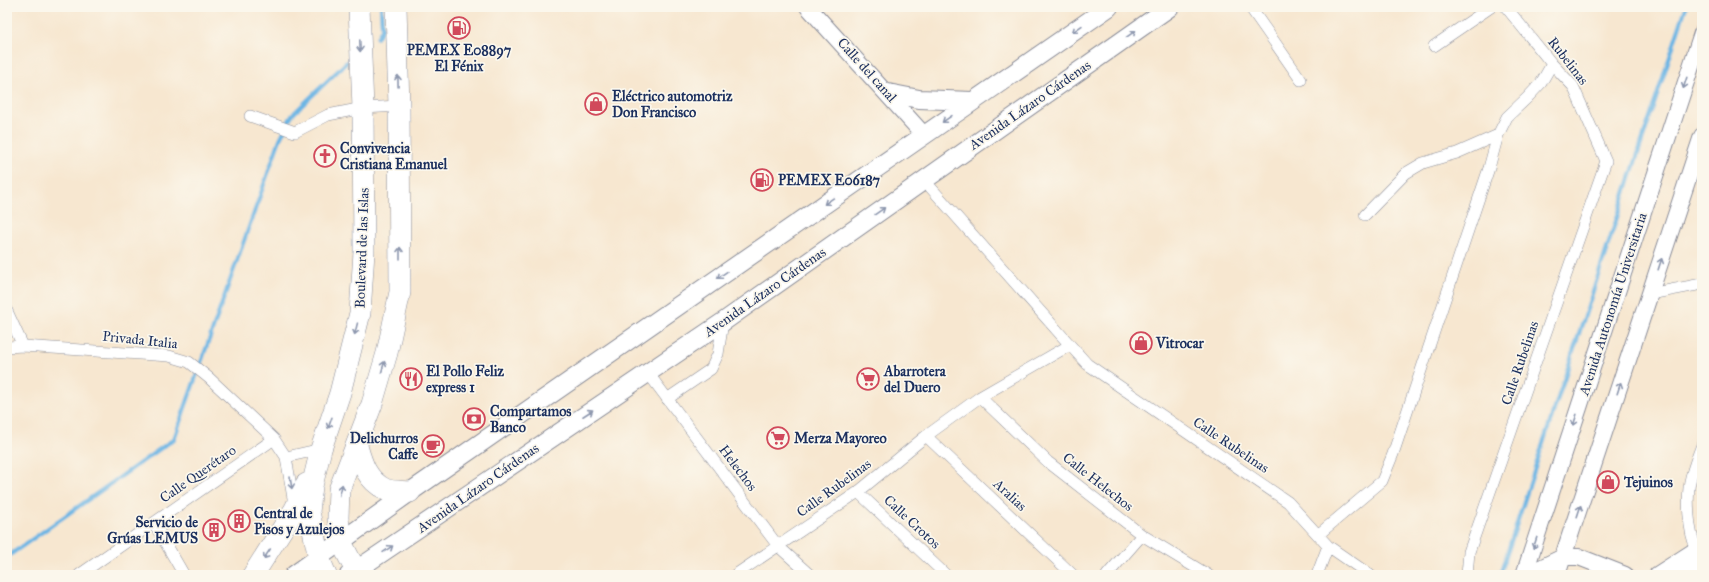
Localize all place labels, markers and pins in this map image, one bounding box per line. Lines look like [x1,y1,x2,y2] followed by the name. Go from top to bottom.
[446,15,472,41] fuel station icon: PEMEX E08897 El Fénix
[407,42,512,75] place label: PEMEX E08897 El Fénix
[612,88,733,121] place label: Eléctrico automotriz Don Francisco
[583,91,609,117] shop icon: Eléctrico automotriz Don Francisco
[340,140,448,173] place label: Convivencia Cristiana Emanuel
[312,143,338,169] church icon: Convivencia Cristiana Emanuel
[749,167,775,193] fuel station icon: PEMEX E06187
[778,172,881,189] place label: PEMEX E06187
[1128,330,1154,356] shop icon: Vitrocar
[1155,335,1205,352] place label: Vitrocar
[426,363,505,397] place label: El Pollo Feliz express 1
[883,363,947,396] place label: Abarrotera del Duero
[398,366,424,392] restaurant icon: El Pollo Feliz express 1
[855,366,881,392] supermarket icon: Abarrotera del Duero
[490,403,571,436] place label: Compartamos Banco
[461,406,487,432] bank icon: Compartamos Banco
[765,425,791,451] supermarket icon: Merza Mayoreo
[350,430,418,463] place label: Delichurros Caffe
[794,430,887,448] place label: Merza Mayoreo
[420,433,446,459] cafe icon: Delichurros Caffe
[1595,469,1621,495] shop icon: Tejuinos
[1623,474,1673,492] place label: Tejuinos
[254,505,344,539] place label: Central de Pisos y Azulejos
[226,508,252,534] building icon: Central de Pisos y Azulejos
[107,514,198,547] place label: Servicio de Grúas LEMUS
[201,517,227,543] building icon: Servicio de Grúas LEMUS

